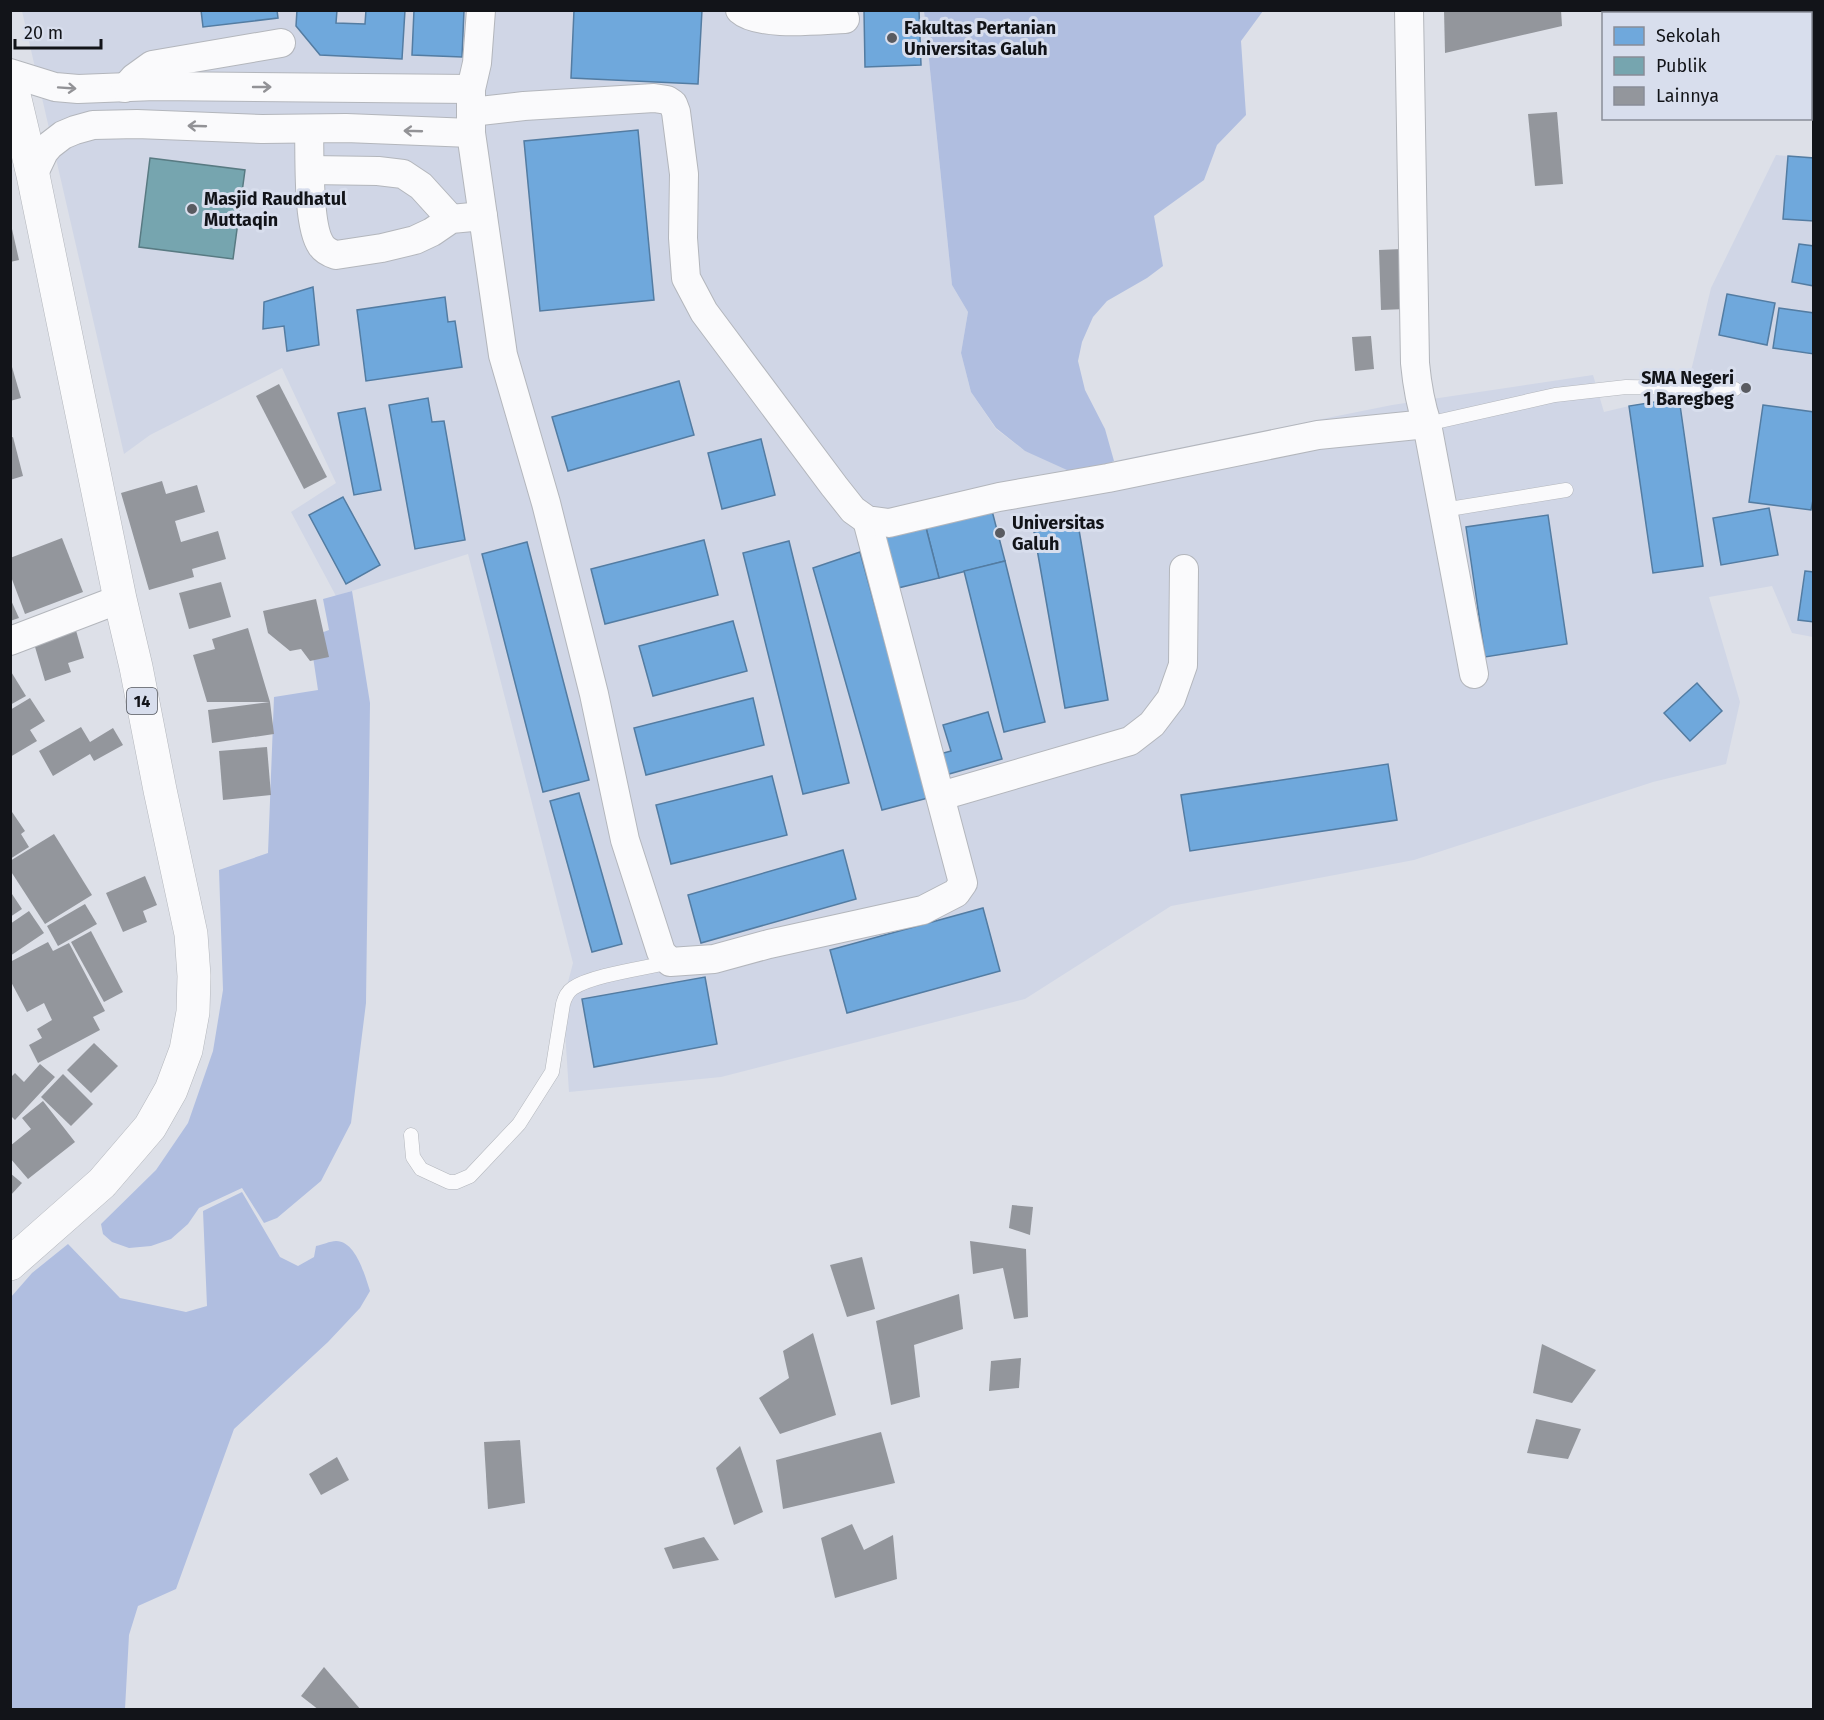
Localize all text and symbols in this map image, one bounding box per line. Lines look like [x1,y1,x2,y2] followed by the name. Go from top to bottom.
[15,12,100,50] scale bar
[1602,12,1812,120] legend
[904,17,1056,60] place label: Fakultas Pertanian Universitas Galuh
[24,22,63,44] text: 20 m
[1656,25,1721,47] text: Sekolah
[885,31,899,45] marker: Fakultas Pertanian Universitas Galuh
[1656,55,1707,77] text: Publik
[251,81,271,93] one-way arrow
[56,83,76,94] one-way arrow
[1656,85,1719,107] text: Lainnya
[187,121,207,132] one-way arrow
[403,125,423,137] one-way arrow
[204,188,347,231] place label: Masjid Raudhatul Muttaqin
[185,202,199,216] marker: Masjid Raudhatul Muttaqin
[1641,367,1734,410] place label: SMA Negeri 1 Baregbeg
[1739,381,1753,395] marker: SMA Negeri 1 Baregbeg
[1012,512,1104,555] place label: Universitas Galuh
[993,526,1007,540] marker: Universitas Galuh
[127,688,157,714] road number: 14

